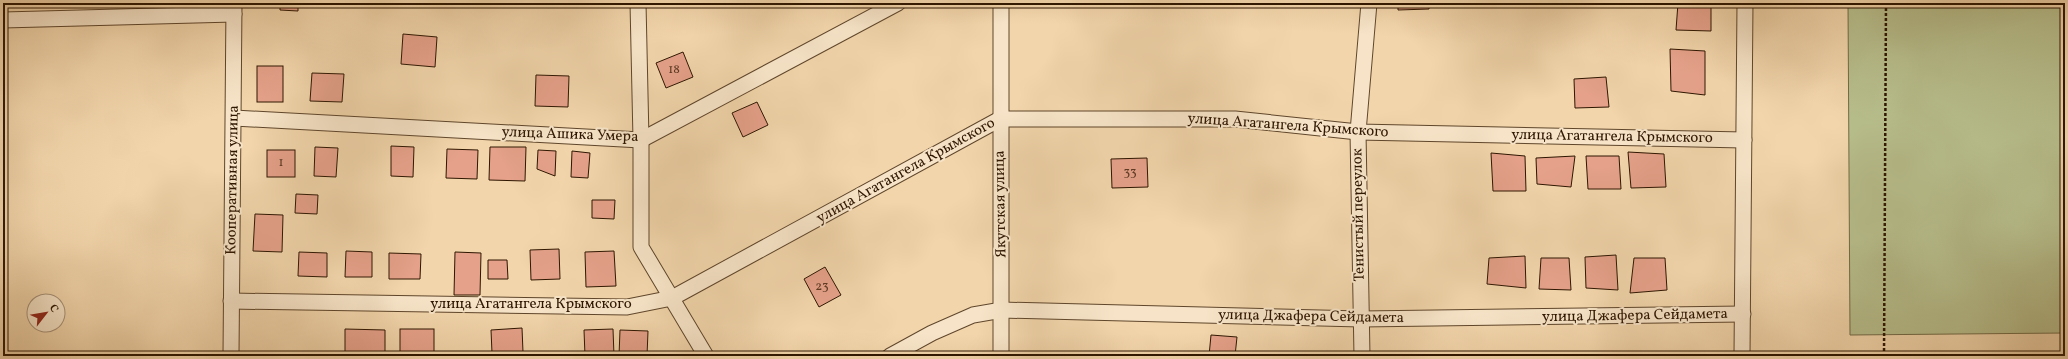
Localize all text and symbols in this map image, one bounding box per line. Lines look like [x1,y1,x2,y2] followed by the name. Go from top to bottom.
[668,61,680,79] house number: 18
[221,105,245,255] street label: Кооперативная улица
[1187,108,1389,144] street label: улица Агатангела Крымского
[813,113,999,229] street label: улица Агатангела Крымского
[501,122,639,148] street label: улица Ашика Умера
[1511,125,1713,149] street label: улица Агатангела Крымского
[1347,148,1371,282] street label: Тенистый переулок
[990,150,1012,258] street label: Якутская улица
[278,154,284,172] house number: 1
[1123,164,1137,182] house number: 33
[815,278,829,296] house number: 23
[26,293,66,333] north arrow
[430,294,632,315] street label: улица Агатангела Крымского
[45,302,62,316] text: С
[1542,304,1728,328] street label: улица Джафера Сейдамета
[1218,305,1404,329] street label: улица Джафера Сейдамета

